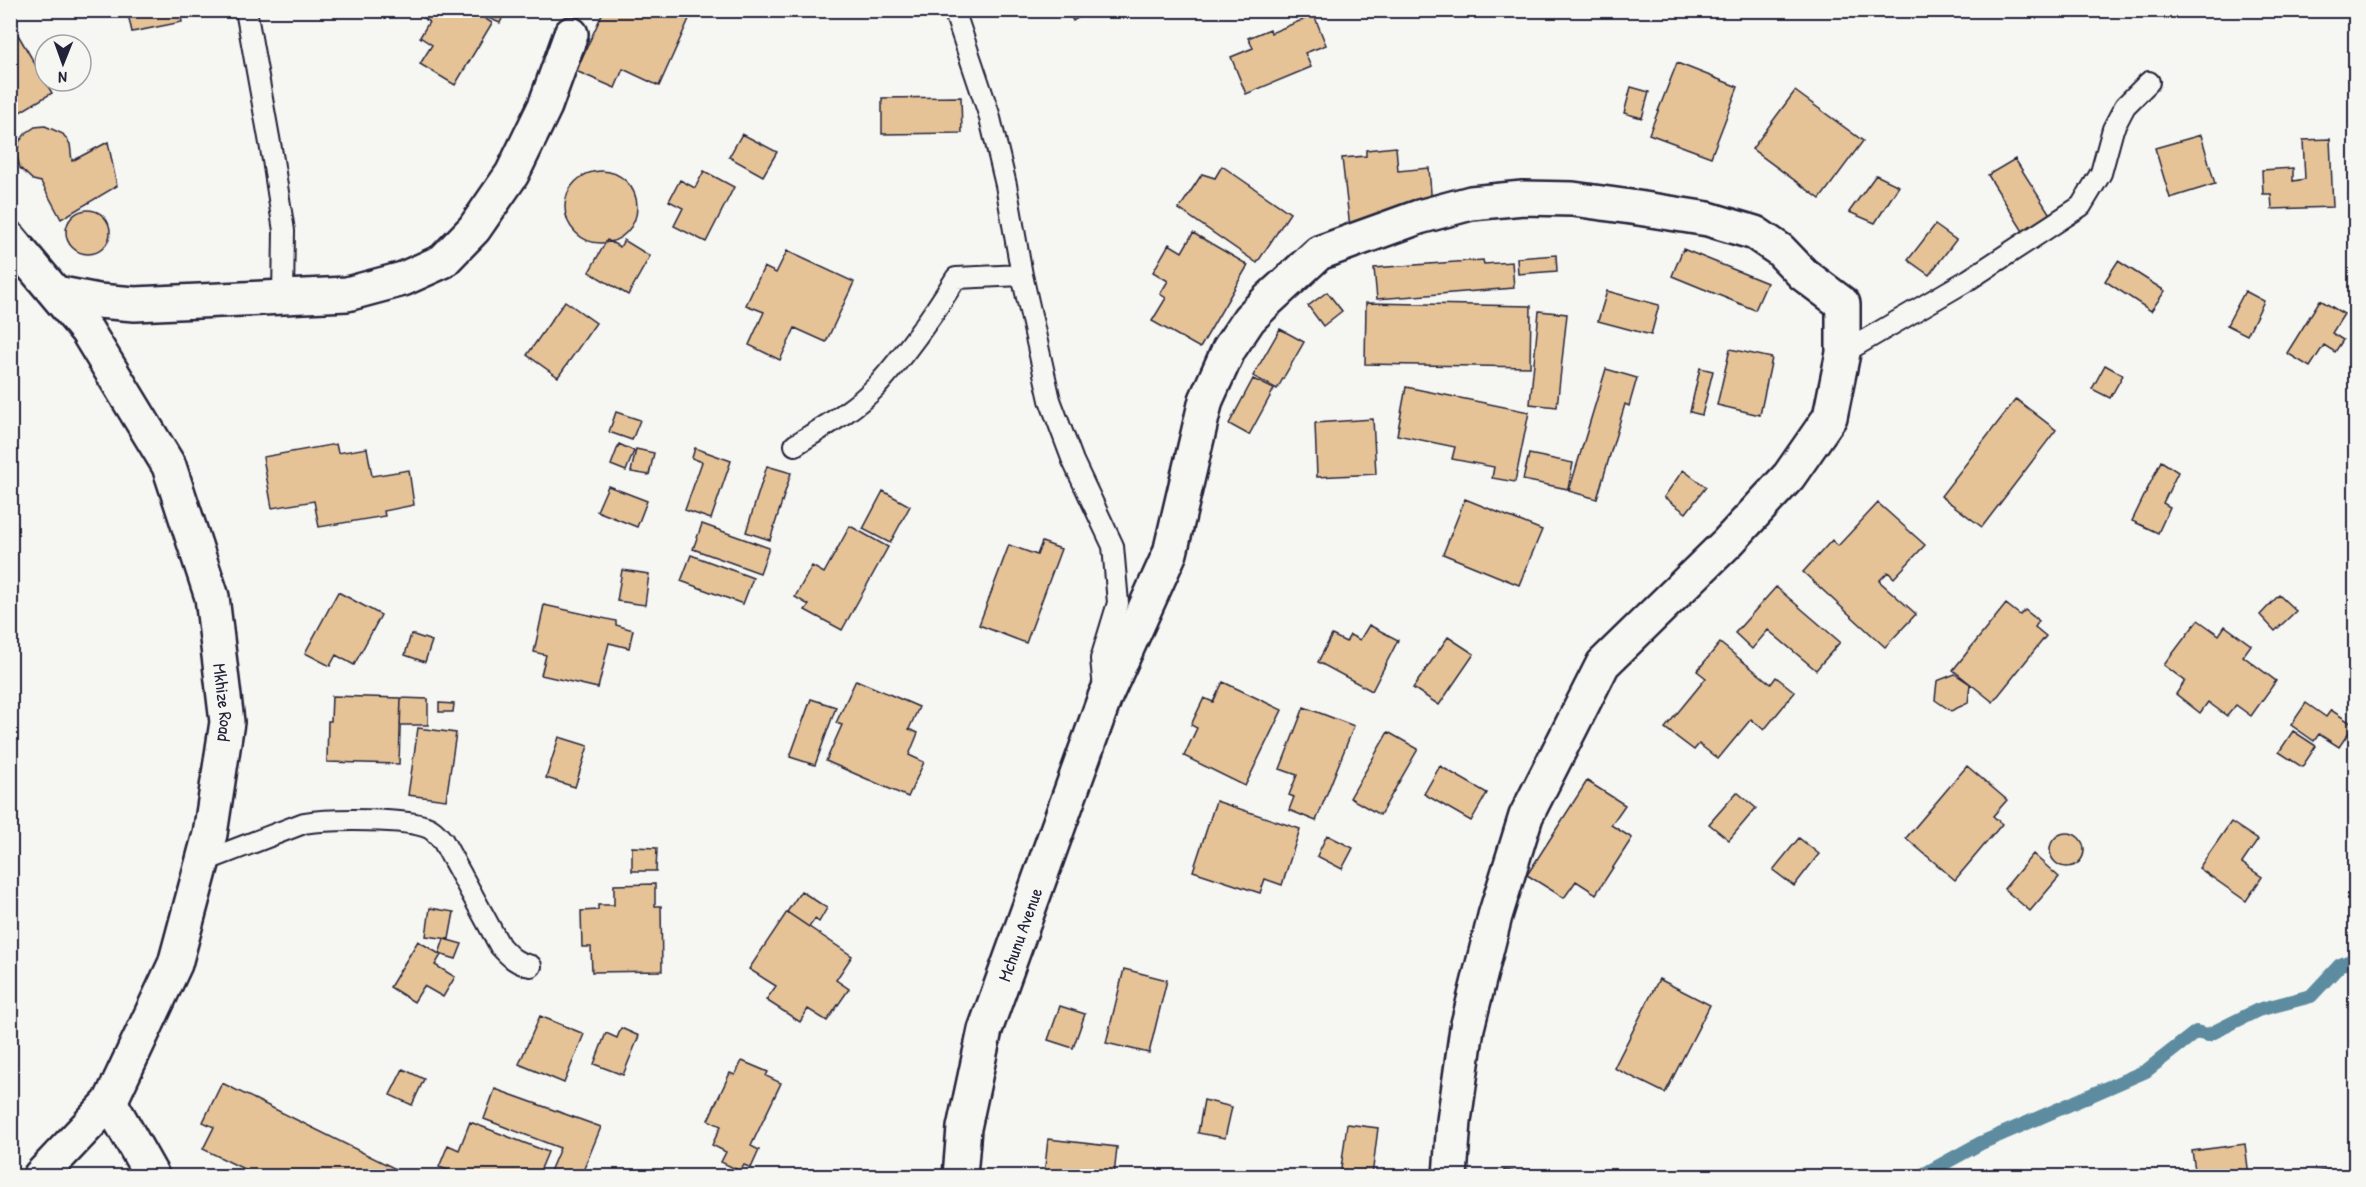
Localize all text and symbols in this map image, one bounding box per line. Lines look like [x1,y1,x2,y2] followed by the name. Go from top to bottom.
[33,33,93,93] north arrow
[58,67,67,89] text: N
[208,662,240,743] street label: Mkhize Road
[991,884,1048,985] street label: Mchunu Avenue

